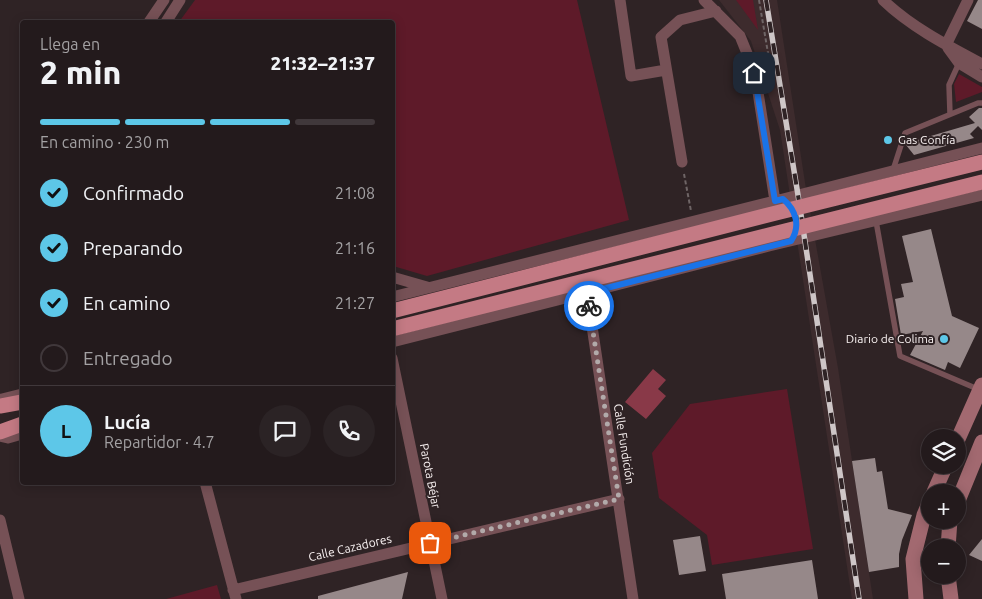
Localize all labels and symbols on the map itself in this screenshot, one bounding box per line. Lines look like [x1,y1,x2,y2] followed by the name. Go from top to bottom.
[733,52,775,94] pin
[898,133,955,146] place label: Gas Confía
[882,134,894,146] marker: Gas Confía
[564,281,614,331] courier
[846,332,934,345] place label: Diario de Colima
[938,333,950,345] marker: Diario de Colima
[612,403,637,485] street label: Calle Fundición
[418,442,443,510] street label: Parota Béjar
[409,522,451,564] pin
[307,532,393,563] street label: Calle Cazadores

